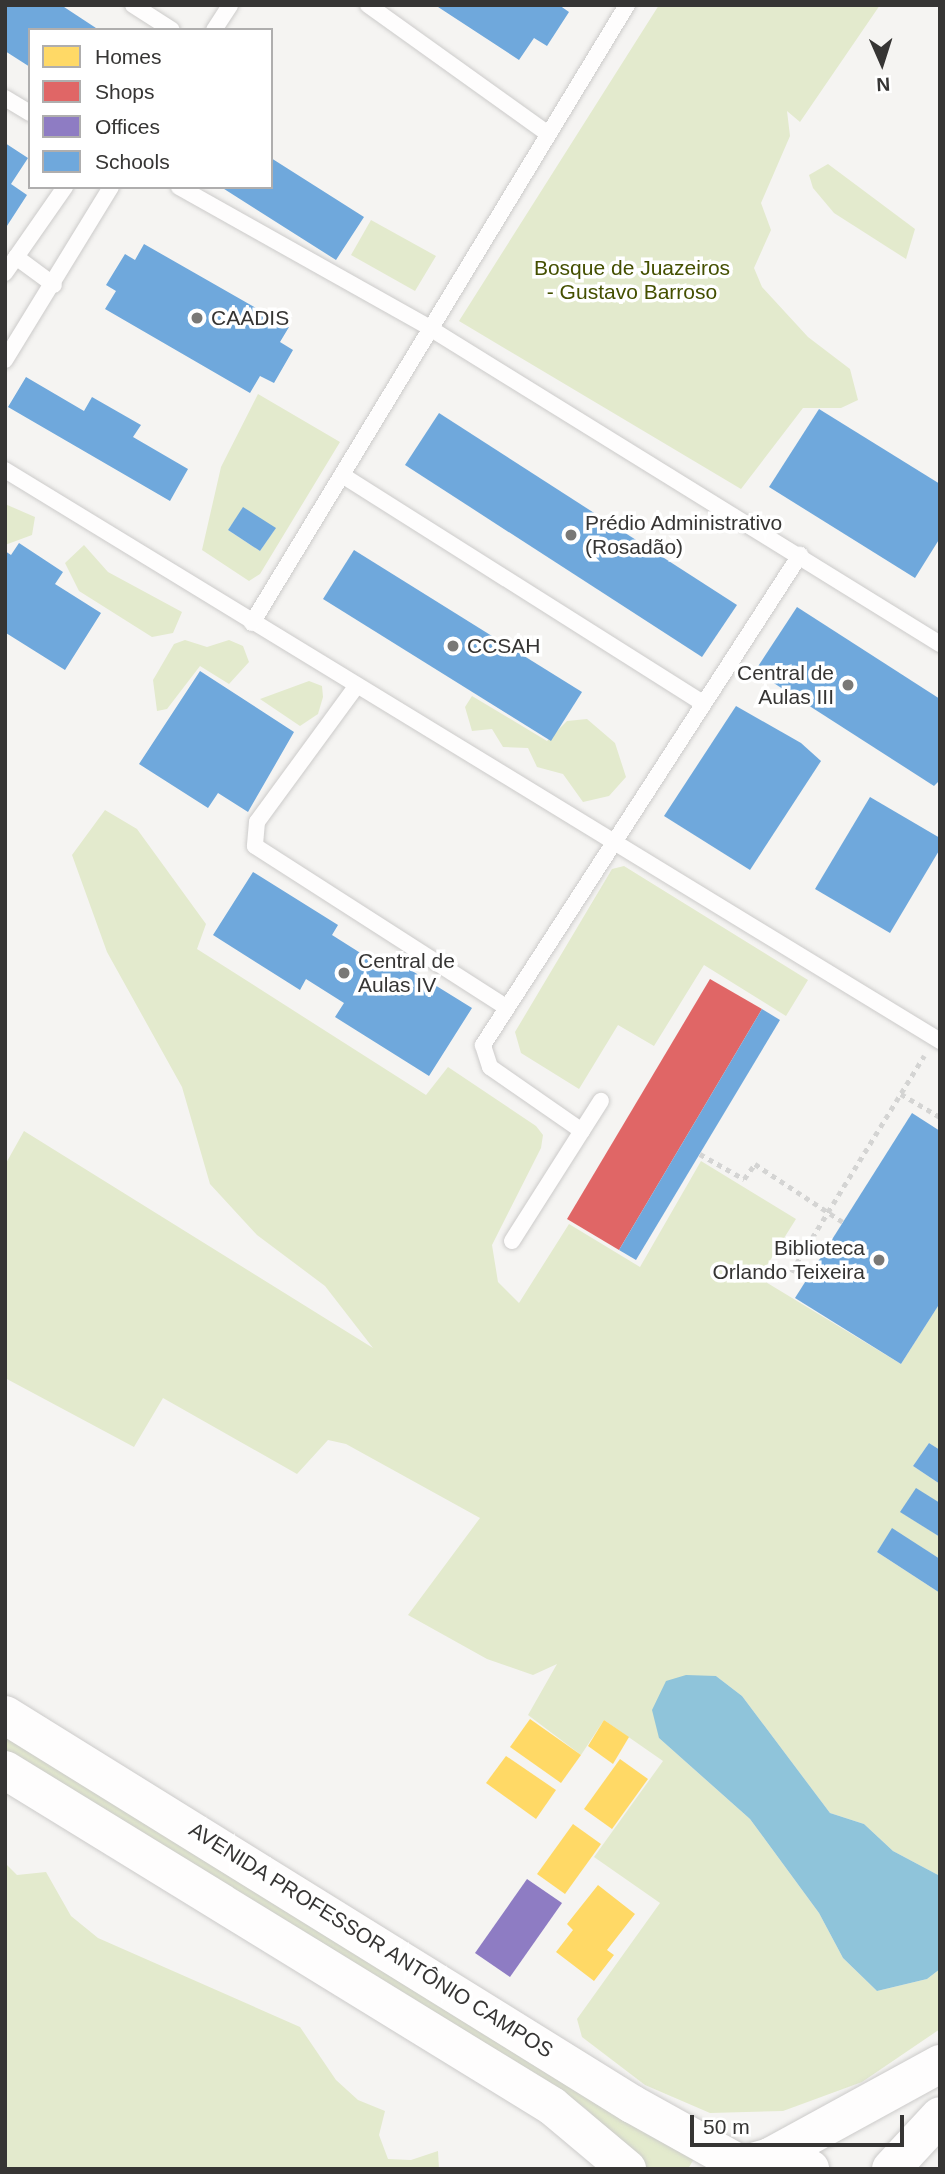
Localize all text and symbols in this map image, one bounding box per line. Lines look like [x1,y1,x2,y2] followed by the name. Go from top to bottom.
[28,28,273,189] legend
[847,28,917,98] north arrow
[95,45,162,68] text: Homes
[876,74,891,95] text: N
[95,80,155,103] text: Shops
[95,115,160,138] text: Offices
[95,150,170,173] text: Schools
[534,255,730,305] park label: Bosque de Juazeiros - Gustavo Barroso
[211,305,289,331] place label: CAADIS
[189,310,205,326] marker: CAADIS
[585,510,783,560] place label: Prédio Administrativo (Rosadão)
[563,527,579,543] marker: Prédio Administrativo (Rosadão)
[467,633,541,659] place label: CCSAH
[445,638,461,654] marker: CCSAH
[737,660,834,710] place label: Central de Aulas III
[840,677,856,693] marker: Central de Aulas III
[358,948,455,998] place label: Central de Aulas IV
[336,965,352,981] marker: Central de Aulas IV
[712,1235,865,1285] place label: Biblioteca Orlando Teixeira
[871,1252,887,1268] marker: Biblioteca Orlando Teixeira
[183,1816,559,2064] street label: AVENIDA PROFESSOR ANTÔNIO CAMPOS
[693,2100,906,2144] scale bar
[703,2115,750,2138] text: 50 m

